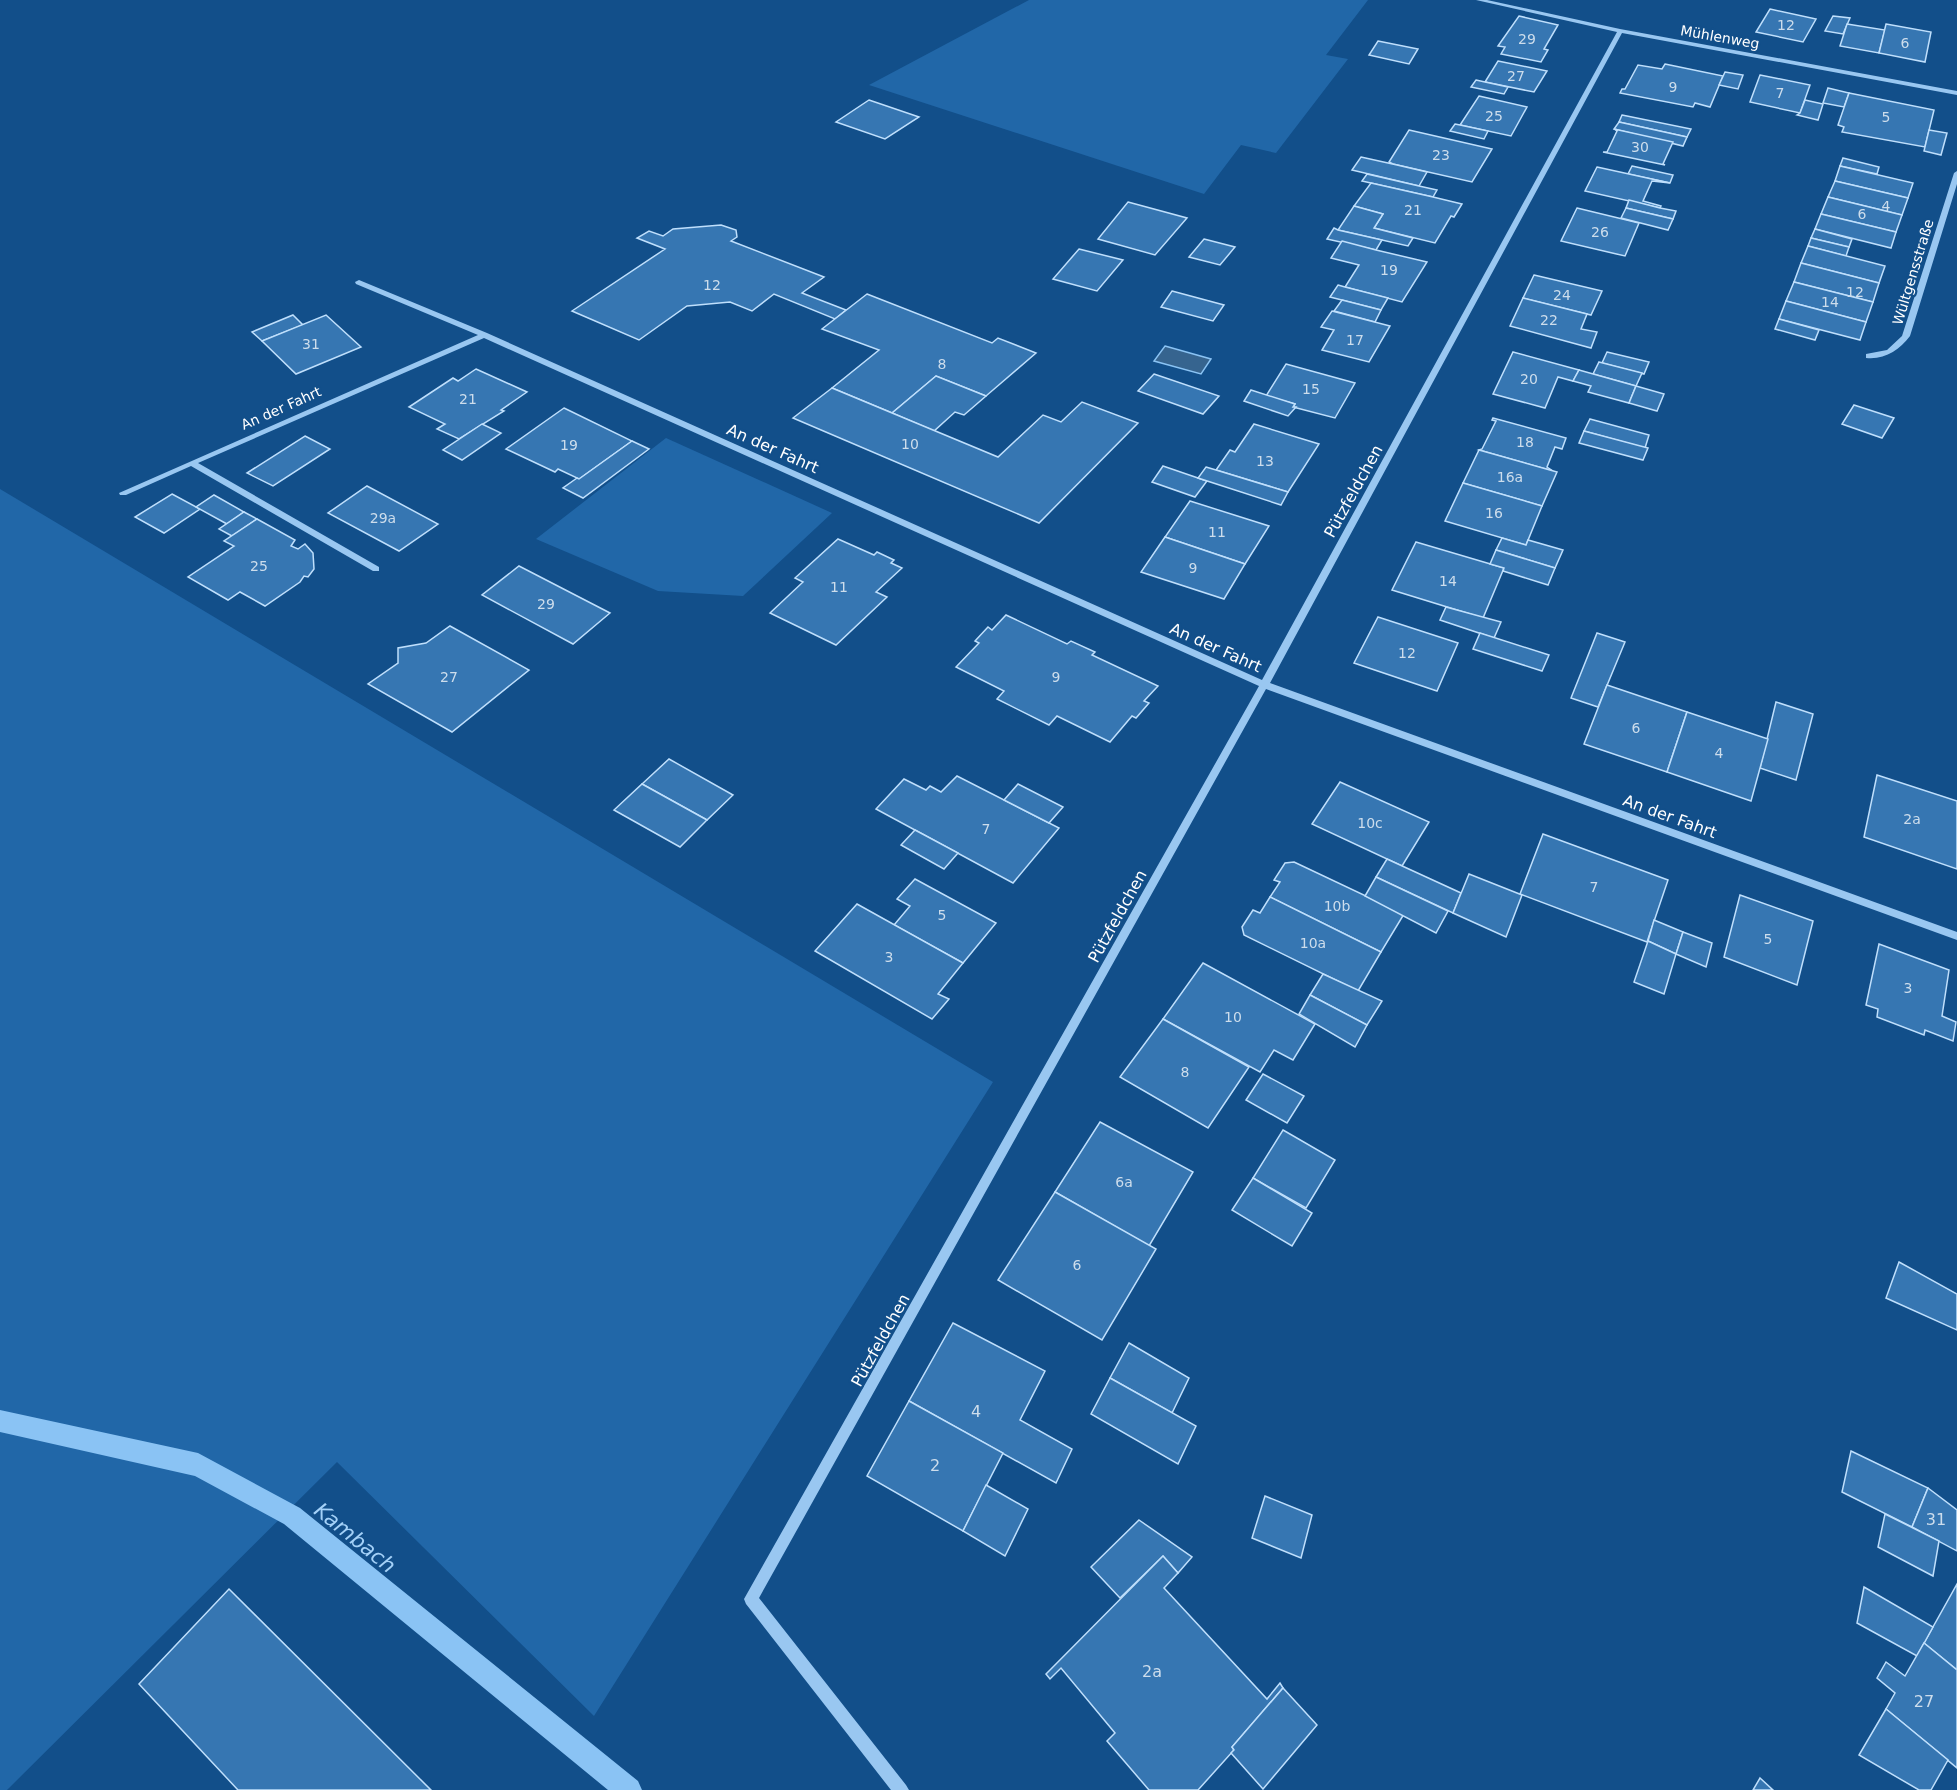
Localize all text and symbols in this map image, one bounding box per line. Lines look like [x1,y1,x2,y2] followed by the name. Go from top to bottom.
[1777,17,1795,33] house number: 12
[1679,22,1761,52] street label: Mühlenweg
[1518,31,1536,47] house number: 29
[1901,35,1910,51] house number: 6
[1507,68,1525,84] house number: 27
[1669,79,1677,95] house number: 9
[1776,85,1784,101] house number: 7
[1485,108,1503,124] house number: 25
[1882,109,1890,125] house number: 5
[1631,139,1649,155] house number: 30
[1432,147,1450,163] house number: 23
[1882,198,1891,214] house number: 4
[1404,202,1422,218] house number: 21
[1858,206,1867,222] house number: 6
[1889,217,1937,327] street label: Wültgensstraße
[1591,224,1609,240] house number: 26
[1380,262,1398,278] house number: 19
[703,277,721,293] house number: 12
[1846,284,1864,300] house number: 12
[1553,287,1571,303] house number: 24
[1821,294,1839,310] house number: 14
[1540,312,1558,328] house number: 22
[1346,332,1364,348] house number: 17
[302,336,320,352] house number: 31
[938,356,946,372] house number: 8
[1520,371,1538,387] house number: 20
[1302,381,1320,397] house number: 15
[238,383,324,433] street label: An der Fahrt
[459,391,477,407] house number: 21
[724,420,822,477] street label: An der Fahrt
[1516,434,1534,450] house number: 18
[901,436,919,452] house number: 10
[560,437,578,453] house number: 19
[1320,442,1387,541] street label: Pützfeldchen
[1256,453,1274,469] house number: 13
[1497,469,1523,485] house number: 16a
[1485,505,1503,521] house number: 16
[370,510,396,526] house number: 29a
[1208,524,1226,540] house number: 11
[250,558,268,574] house number: 25
[1189,560,1197,576] house number: 9
[1439,573,1457,589] house number: 14
[830,579,848,595] house number: 11
[537,596,555,612] house number: 29
[1167,619,1265,676] street label: An der Fahrt
[1398,645,1416,661] house number: 12
[440,669,458,685] house number: 27
[1052,669,1060,685] house number: 9
[1632,720,1641,736] house number: 6
[1715,745,1724,761] house number: 4
[1620,791,1719,842] street label: An der Fahrt
[1903,811,1921,827] house number: 2a
[1357,815,1383,831] house number: 10c
[982,821,990,837] house number: 7
[1084,867,1151,966] street label: Pützfeldchen
[1590,879,1598,895] house number: 7
[1324,898,1350,914] house number: 10b
[938,907,946,923] house number: 5
[1764,931,1772,947] house number: 5
[1300,935,1326,951] house number: 10a
[885,949,893,965] house number: 3
[1904,980,1912,996] house number: 3
[1224,1009,1242,1025] house number: 10
[1181,1064,1189,1080] house number: 8
[1115,1174,1133,1190] house number: 6a
[1073,1257,1082,1273] house number: 6
[847,1291,914,1390] street label: Pützfeldchen
[971,1402,981,1421] house number: 4
[930,1456,940,1475] house number: 2
[310,1498,400,1578] water label: Kambach
[1926,1510,1946,1529] house number: 31
[1142,1662,1162,1681] house number: 2a
[1914,1692,1934,1711] house number: 27

